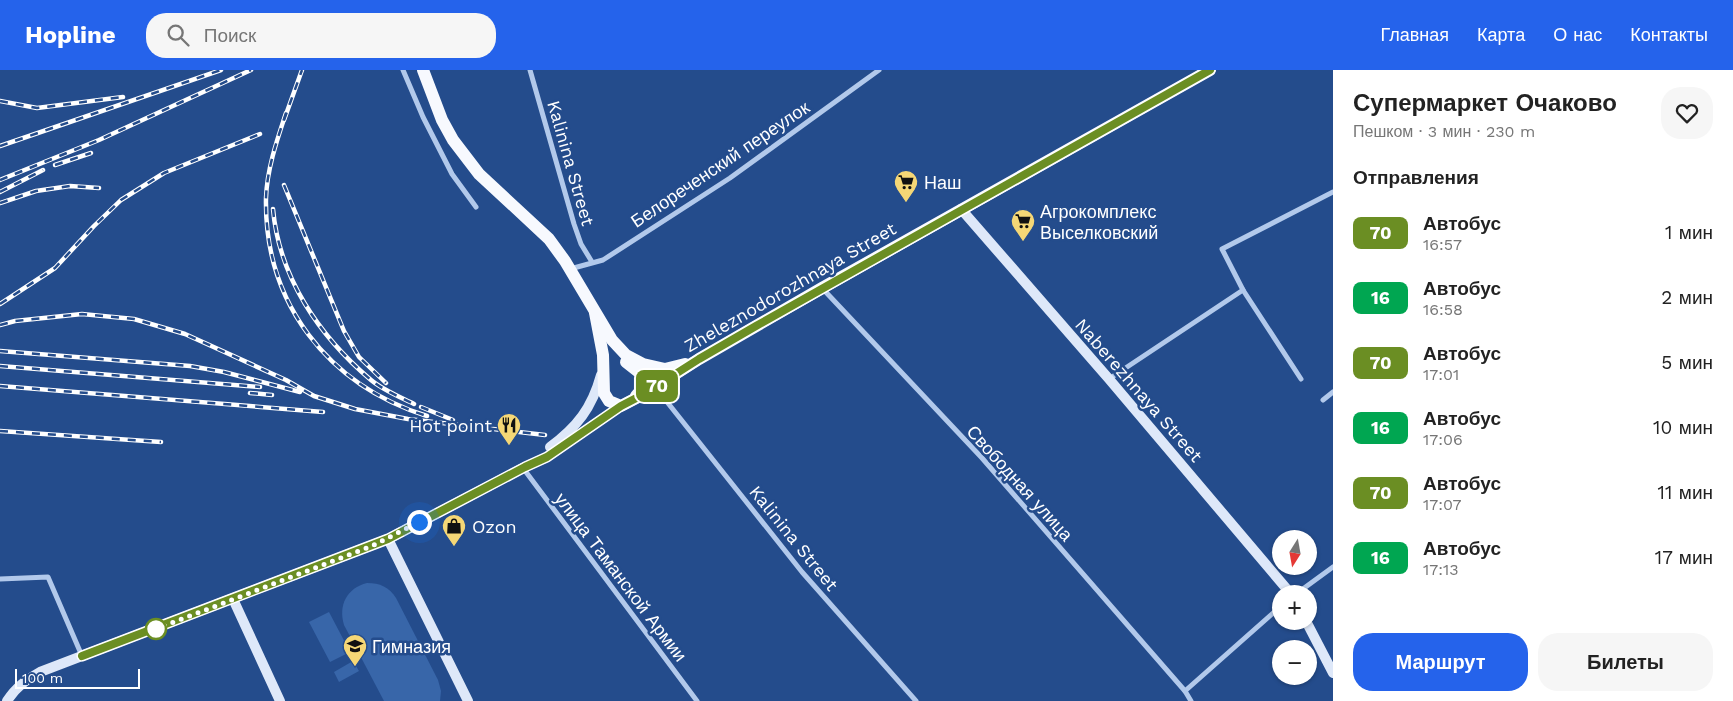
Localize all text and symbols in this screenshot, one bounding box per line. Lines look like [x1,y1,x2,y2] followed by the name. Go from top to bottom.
[146,13,496,58] search box
[25,21,116,49] text: Hopline
[164,21,192,49] icon: search
[204,24,256,47] text: Поиск
[1380,24,1449,45] text: Главная
[1477,24,1525,45] text: Карта
[1553,24,1602,45] text: О нас
[1630,24,1708,45] text: Контакты
[1661,87,1713,139] button: heart
[1353,89,1617,117] text: Супермаркет Очаково
[627,96,813,232] street label: Белореченский переулок
[543,98,599,228] street label: Kalinina Street
[1353,122,1535,141] text: Пешком · 3 мин · 230 m
[1353,166,1479,189] text: Отправления
[893,169,919,203] supermarket icon: Наш
[924,172,961,193] place label: Наш
[1040,201,1158,243] place label: Агрокомплекс Выселковский
[1010,208,1036,242] supermarket icon: Агрокомплекс Выселковский
[1423,212,1501,235] text: Автобус
[680,217,900,356] street label: Zheleznodorozhnaya Street
[1665,221,1713,244] text: 1 мин
[1369,222,1392,243] text: 70
[1423,235,1462,254] text: 16:57
[1423,277,1501,300] text: Автобус
[1661,286,1713,309] text: 2 мин
[1371,287,1390,308] text: 16
[1423,300,1463,319] text: 16:58
[1071,314,1207,466] street label: Naberezhnaya Street
[1423,342,1501,365] text: Автобус
[1661,351,1713,374] text: 5 мин
[1369,352,1392,373] text: 70
[1423,365,1459,384] text: 17:01
[634,370,680,402] line badge: 70
[646,375,668,396] text: 70
[1423,407,1501,430] text: Автобус
[496,412,522,446] restaurant icon: Hot point
[409,415,492,436] place label: Hot point
[1653,416,1713,439] text: 10 мин
[1371,417,1390,438] text: 16
[963,421,1078,546] street label: Свободная улица
[1423,430,1463,449] text: 17:06
[1423,472,1501,495] text: Автобус
[745,481,843,595] street label: Kalinina Street
[1658,481,1713,504] text: 11 мин
[1369,482,1392,503] text: 70
[551,488,691,666] street label: улица Таманской Армии
[1423,495,1462,514] text: 17:07
[407,510,432,535] your location
[441,513,467,547] shop icon: Ozon
[472,516,517,537] place label: Ozon
[1272,530,1318,575] north arrow
[1272,530,1317,685] map controls
[1423,537,1501,560] text: Автобус
[1655,546,1713,569] text: 17 мин
[1371,547,1390,568] text: 16
[1423,560,1459,579] text: 17:13
[1272,585,1317,630] button: +
[145,618,167,640] unlabelled marker
[342,633,368,667] school or university icon: Гимназия
[1353,633,1528,691] button: Маршрут
[1538,633,1713,691] button: Билеты
[372,636,451,657] place label: Гимназия
[1272,640,1317,685] button: −
[15,666,140,689] scale bar
[22,670,63,686] text: 100 m

